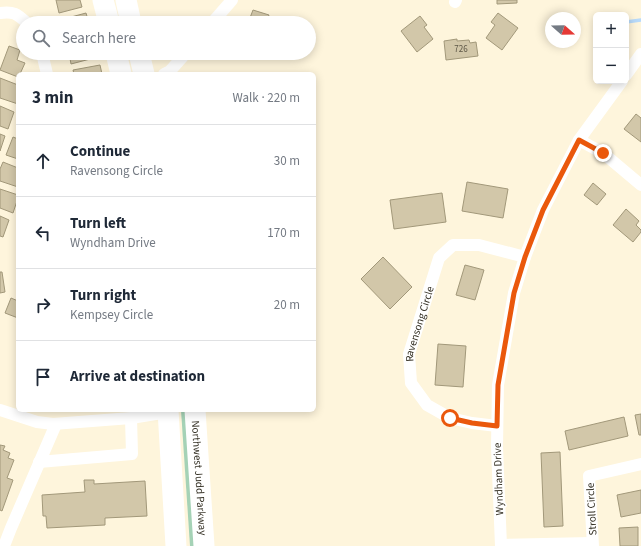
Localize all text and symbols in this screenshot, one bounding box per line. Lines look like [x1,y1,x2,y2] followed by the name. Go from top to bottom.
[545,12,581,48] north arrow
[593,12,629,84] map controls
[593,12,629,48] button: +
[16,16,316,60] search box
[30,27,52,49] icon: search
[62,28,136,49] text: Search here
[454,43,468,56] house number: 726
[593,48,629,84] button: −
[32,86,73,110] text: 3 min
[232,89,300,107] text: Walk · 220 m
[70,141,130,162] text: Continue
[594,144,612,162] route end
[32,150,54,172] icon: ahead
[274,152,300,170] text: 30 m
[70,162,163,180] text: Ravensong Circle
[70,213,126,234] text: Turn left
[32,222,54,244] icon: left
[267,224,300,242] text: 170 m
[70,234,156,252] text: Wyndham Drive
[402,284,438,362] street label: Ravensong Circle
[70,285,136,306] text: Turn right
[32,294,54,316] icon: right
[274,296,300,314] text: 20 m
[70,306,153,324] text: Kempsey Circle
[32,366,54,388] icon: arrive
[70,366,205,387] text: Arrive at destination
[441,409,459,427] route start
[188,420,210,536] street label: Northwest Judd Parkway
[490,442,507,516] street label: Wyndham Drive
[583,482,600,536] street label: Stroll Circle

